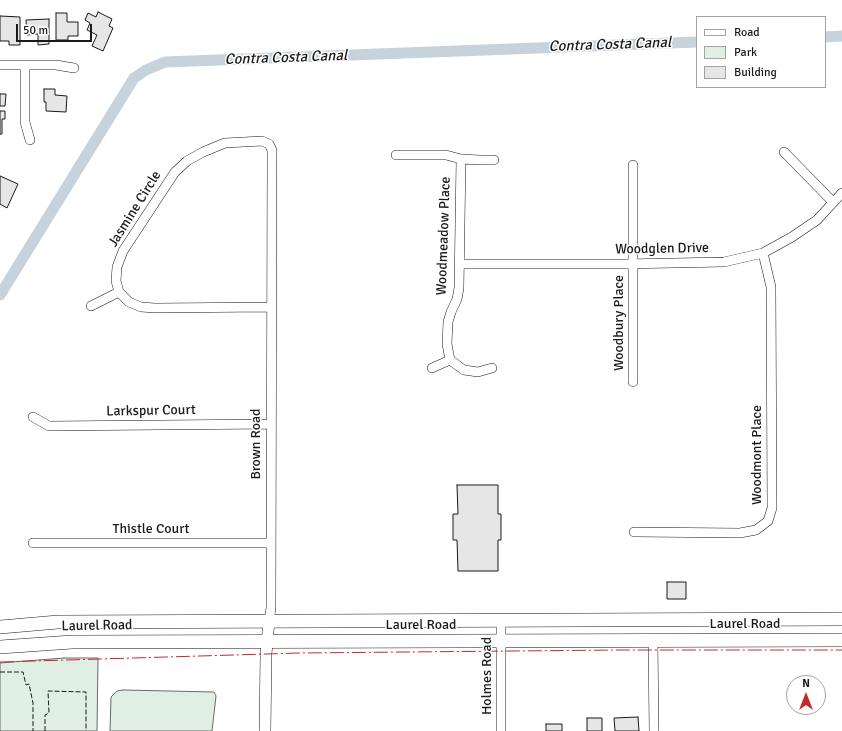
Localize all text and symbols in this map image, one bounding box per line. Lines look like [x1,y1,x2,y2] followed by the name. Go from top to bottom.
[18,16,94,42] scale bar
[696,16,826,88] legend
[23,23,48,38] text: 50 m
[734,25,760,40] text: Road
[548,34,672,56] water label: Contra Costa Canal
[734,45,757,60] text: Park
[224,47,348,69] water label: Contra Costa Canal
[734,65,777,80] text: Building
[105,168,165,250] street label: Jasmine Circle
[434,176,454,296] street label: Woodmeadow Place
[615,240,709,258] street label: Woodglen Drive
[611,275,627,371] street label: Woodbury Place
[106,402,196,420] street label: Larkspur Court
[749,405,765,505] street label: Woodmont Place
[248,408,264,480] street label: Brown Road
[112,521,190,537] street label: Thistle Court
[710,616,780,632] street label: Laurel Road
[61,617,133,635] street label: Laurel Road
[386,617,456,633] street label: Laurel Road
[479,637,495,715] street label: Holmes Road
[786,675,826,715] north arrow
[802,677,810,690] text: N

